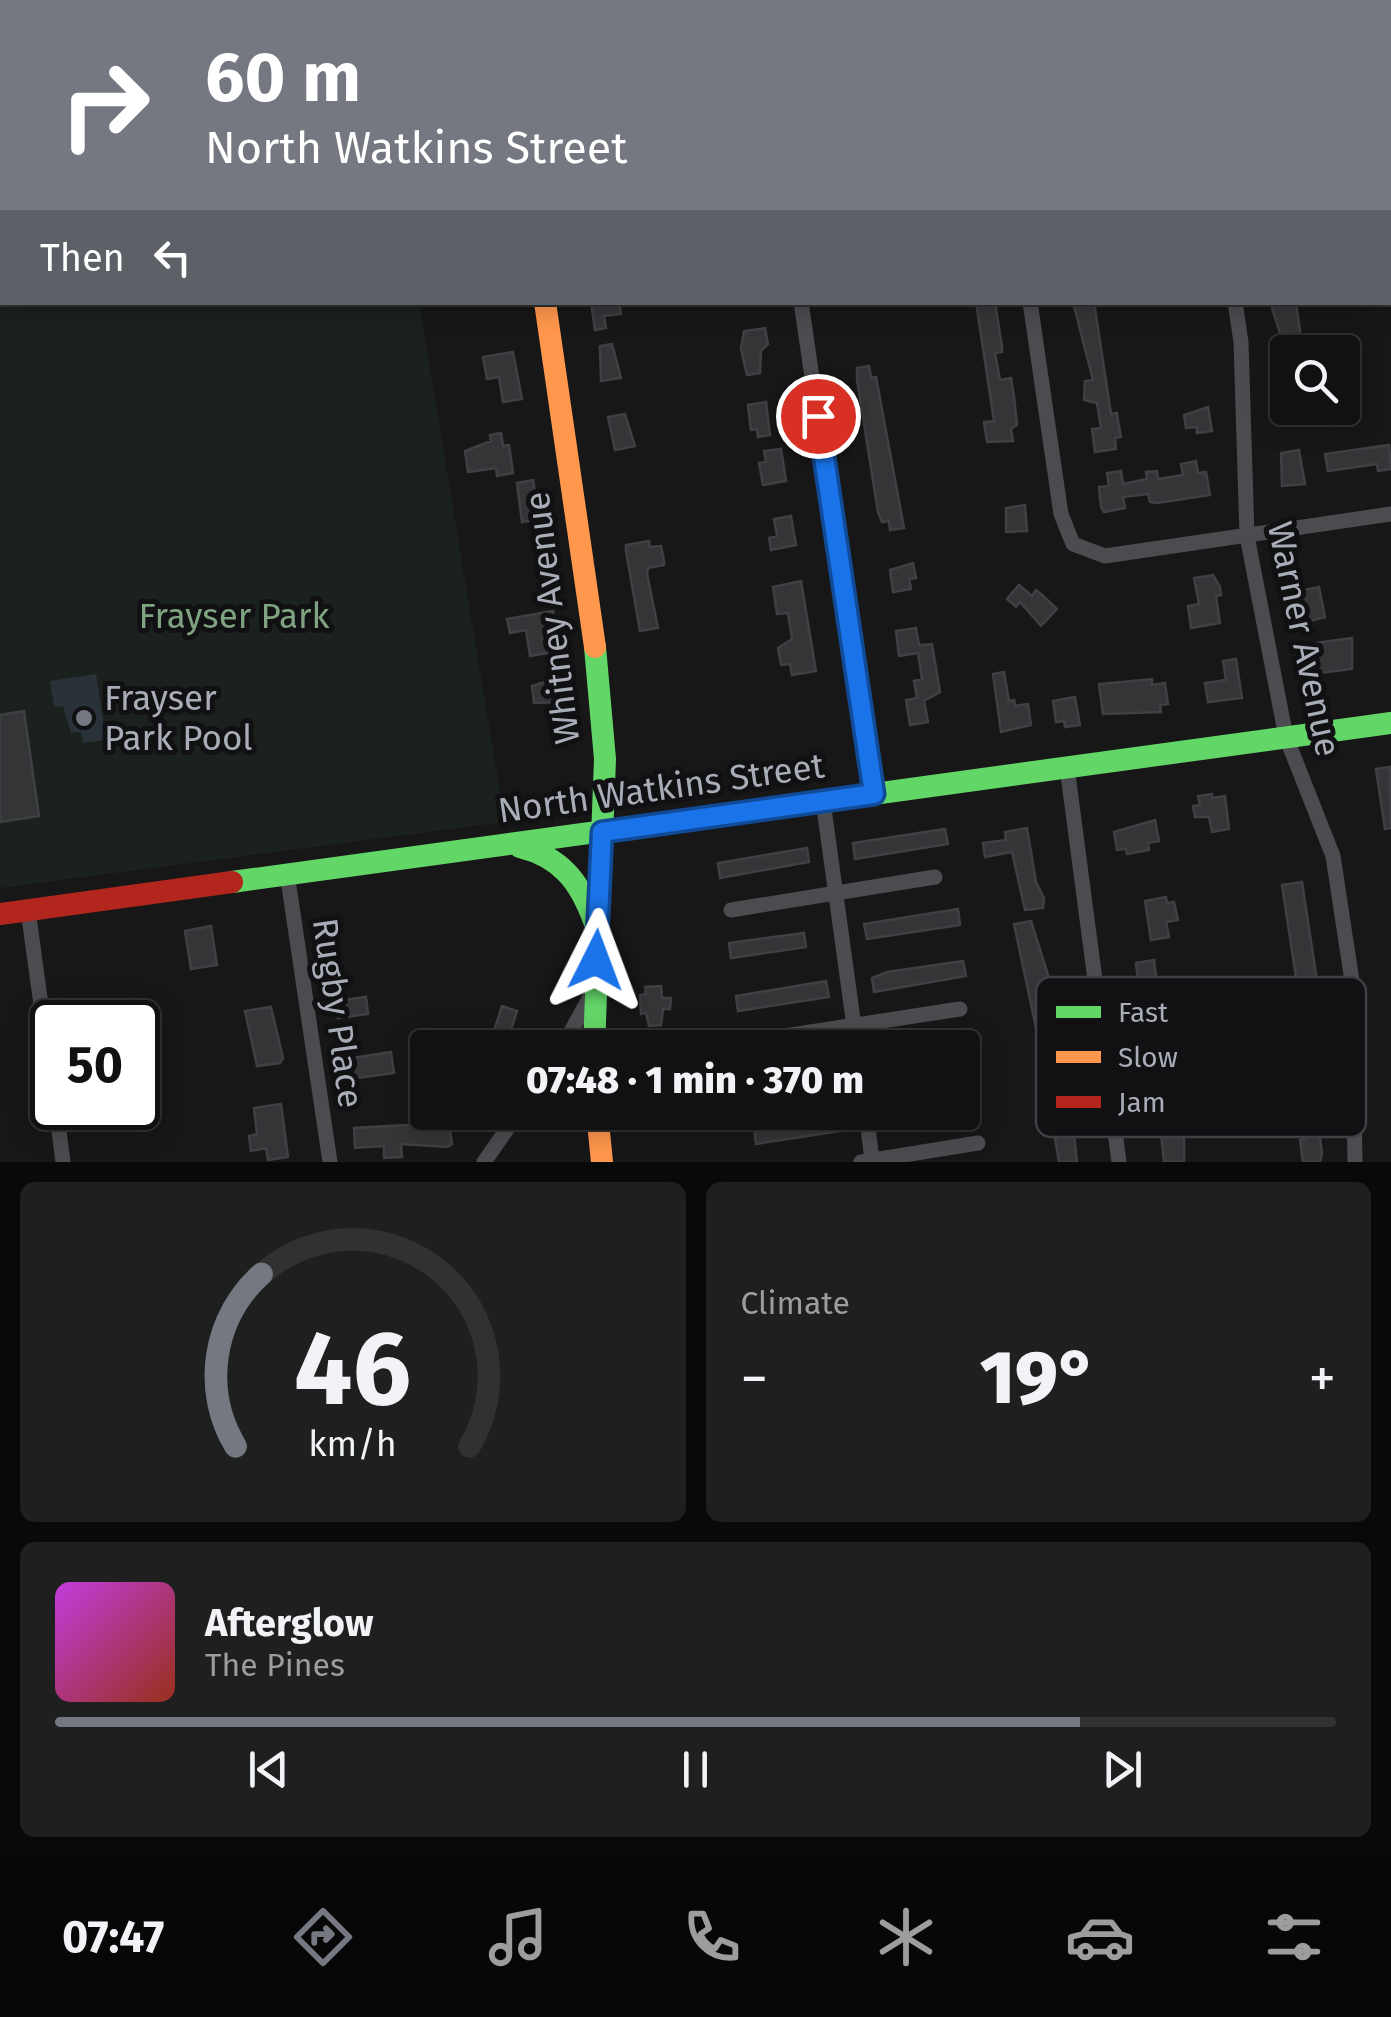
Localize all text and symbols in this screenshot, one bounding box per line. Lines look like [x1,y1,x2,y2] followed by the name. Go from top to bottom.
[205,36,361,120] text: 60 m
[40,40,170,170] icon: right
[205,121,628,175] text: North Watkins Street
[145,230,200,285] icon: left
[40,235,125,281] text: Then
[1270,335,1360,425] map controls
[1270,335,1360,425] button: search
[776,374,861,459] pin
[791,389,846,444] icon: arrive
[516,489,588,747] street label: Whitney Avenue
[1259,518,1349,760] street label: Warner Avenue
[139,595,329,637] park label: Frayser Park
[104,677,253,759] place label: Frayser Park Pool
[73,707,95,729] marker: Frayser Park Pool
[495,744,827,832] street label: North Watkins Street
[544,908,648,1012] position arrow
[304,915,372,1111] street label: Rugby Place
[1036,977,1366,1137] legend
[1118,996,1169,1029] text: Fast
[30,1000,160,1130] speed limit sign: 50
[1118,1041,1178,1074] text: Slow
[526,1057,864,1103] text: 07:48 · 1 min · 370 m
[1118,1086,1166,1119] text: Jam
[741,1284,850,1322] text: Climate
[294,1307,411,1432] text: 46
[980,1333,1097,1423] text: 19°
[741,1346,768,1412] text: −
[1309,1346,1336,1412] text: +
[309,1423,397,1465] text: km/h
[205,1600,373,1646] text: Afterglow
[205,1646,345,1684] text: The Pines
[241,1742,296,1797] icon: previous
[668,1742,723,1797] icon: pause
[1095,1742,1150,1797] icon: next
[288,1902,358,1972] icon: directions
[483,1902,553,1972] icon: music
[677,1902,747,1972] icon: phone
[871,1902,941,1972] icon: climate
[1065,1902,1135,1972] icon: car
[1259,1902,1329,1972] icon: filters
[62,1910,164,1964] text: 07:47

